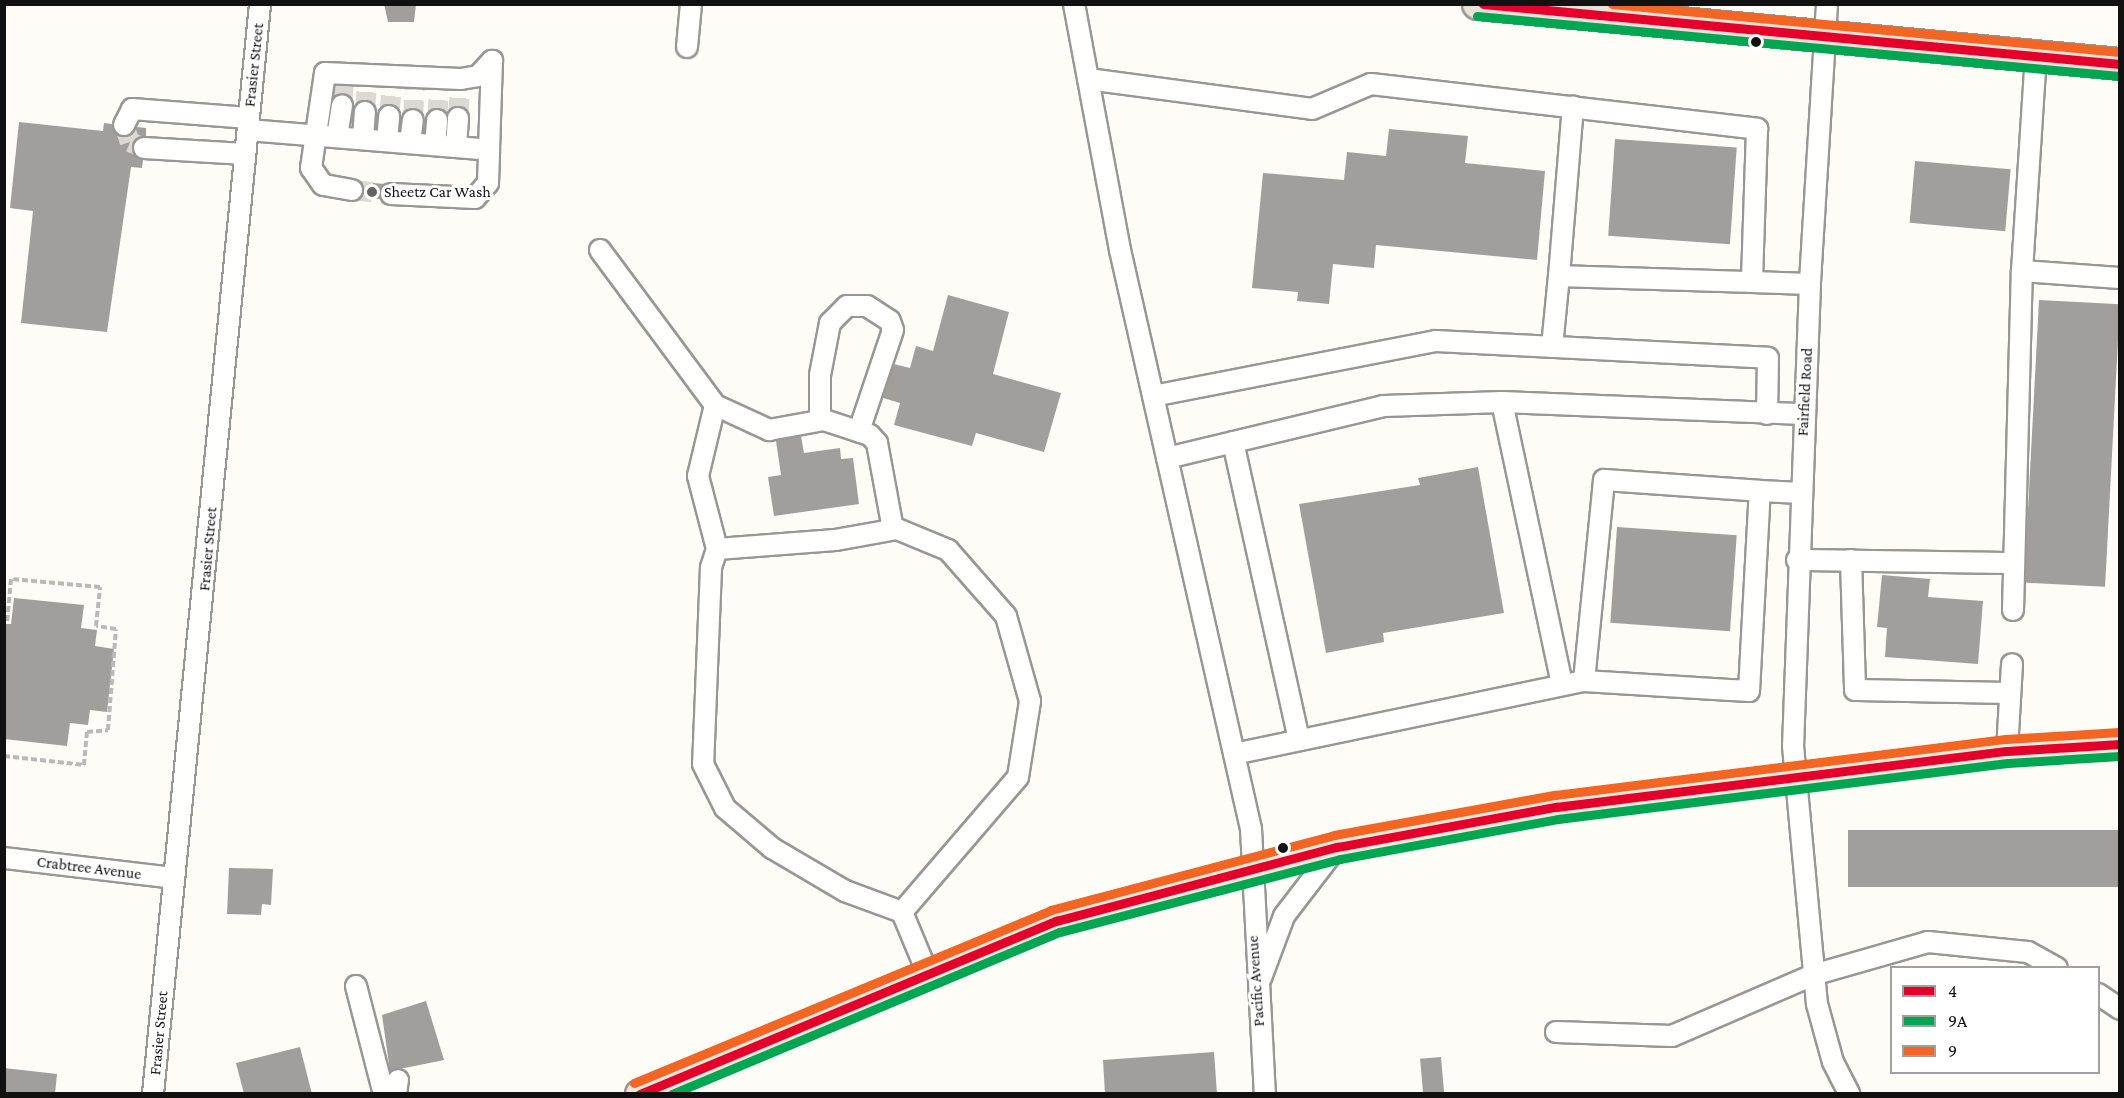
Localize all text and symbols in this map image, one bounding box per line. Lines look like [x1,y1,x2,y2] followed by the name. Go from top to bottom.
[240,22,268,108] street label: Frasier Street
[1750,36,1762,48] unlabelled marker
[384,182,491,202] place label: Sheetz Car Wash
[365,185,379,199] marker: Sheetz Car Wash
[1793,347,1817,437] street label: Fairfield Road
[195,506,221,592] street label: Frasier Street
[1277,842,1289,854] unlabelled marker
[36,852,142,884] street label: Crabtree Avenue
[1243,935,1269,1027] street label: Pacific Avenue
[1890,966,2100,1074] legend
[1948,981,1957,1001] text: 4
[146,990,172,1076] street label: Frasier Street
[1948,1011,1967,1031] text: 9A
[1948,1041,1957,1061] text: 9

